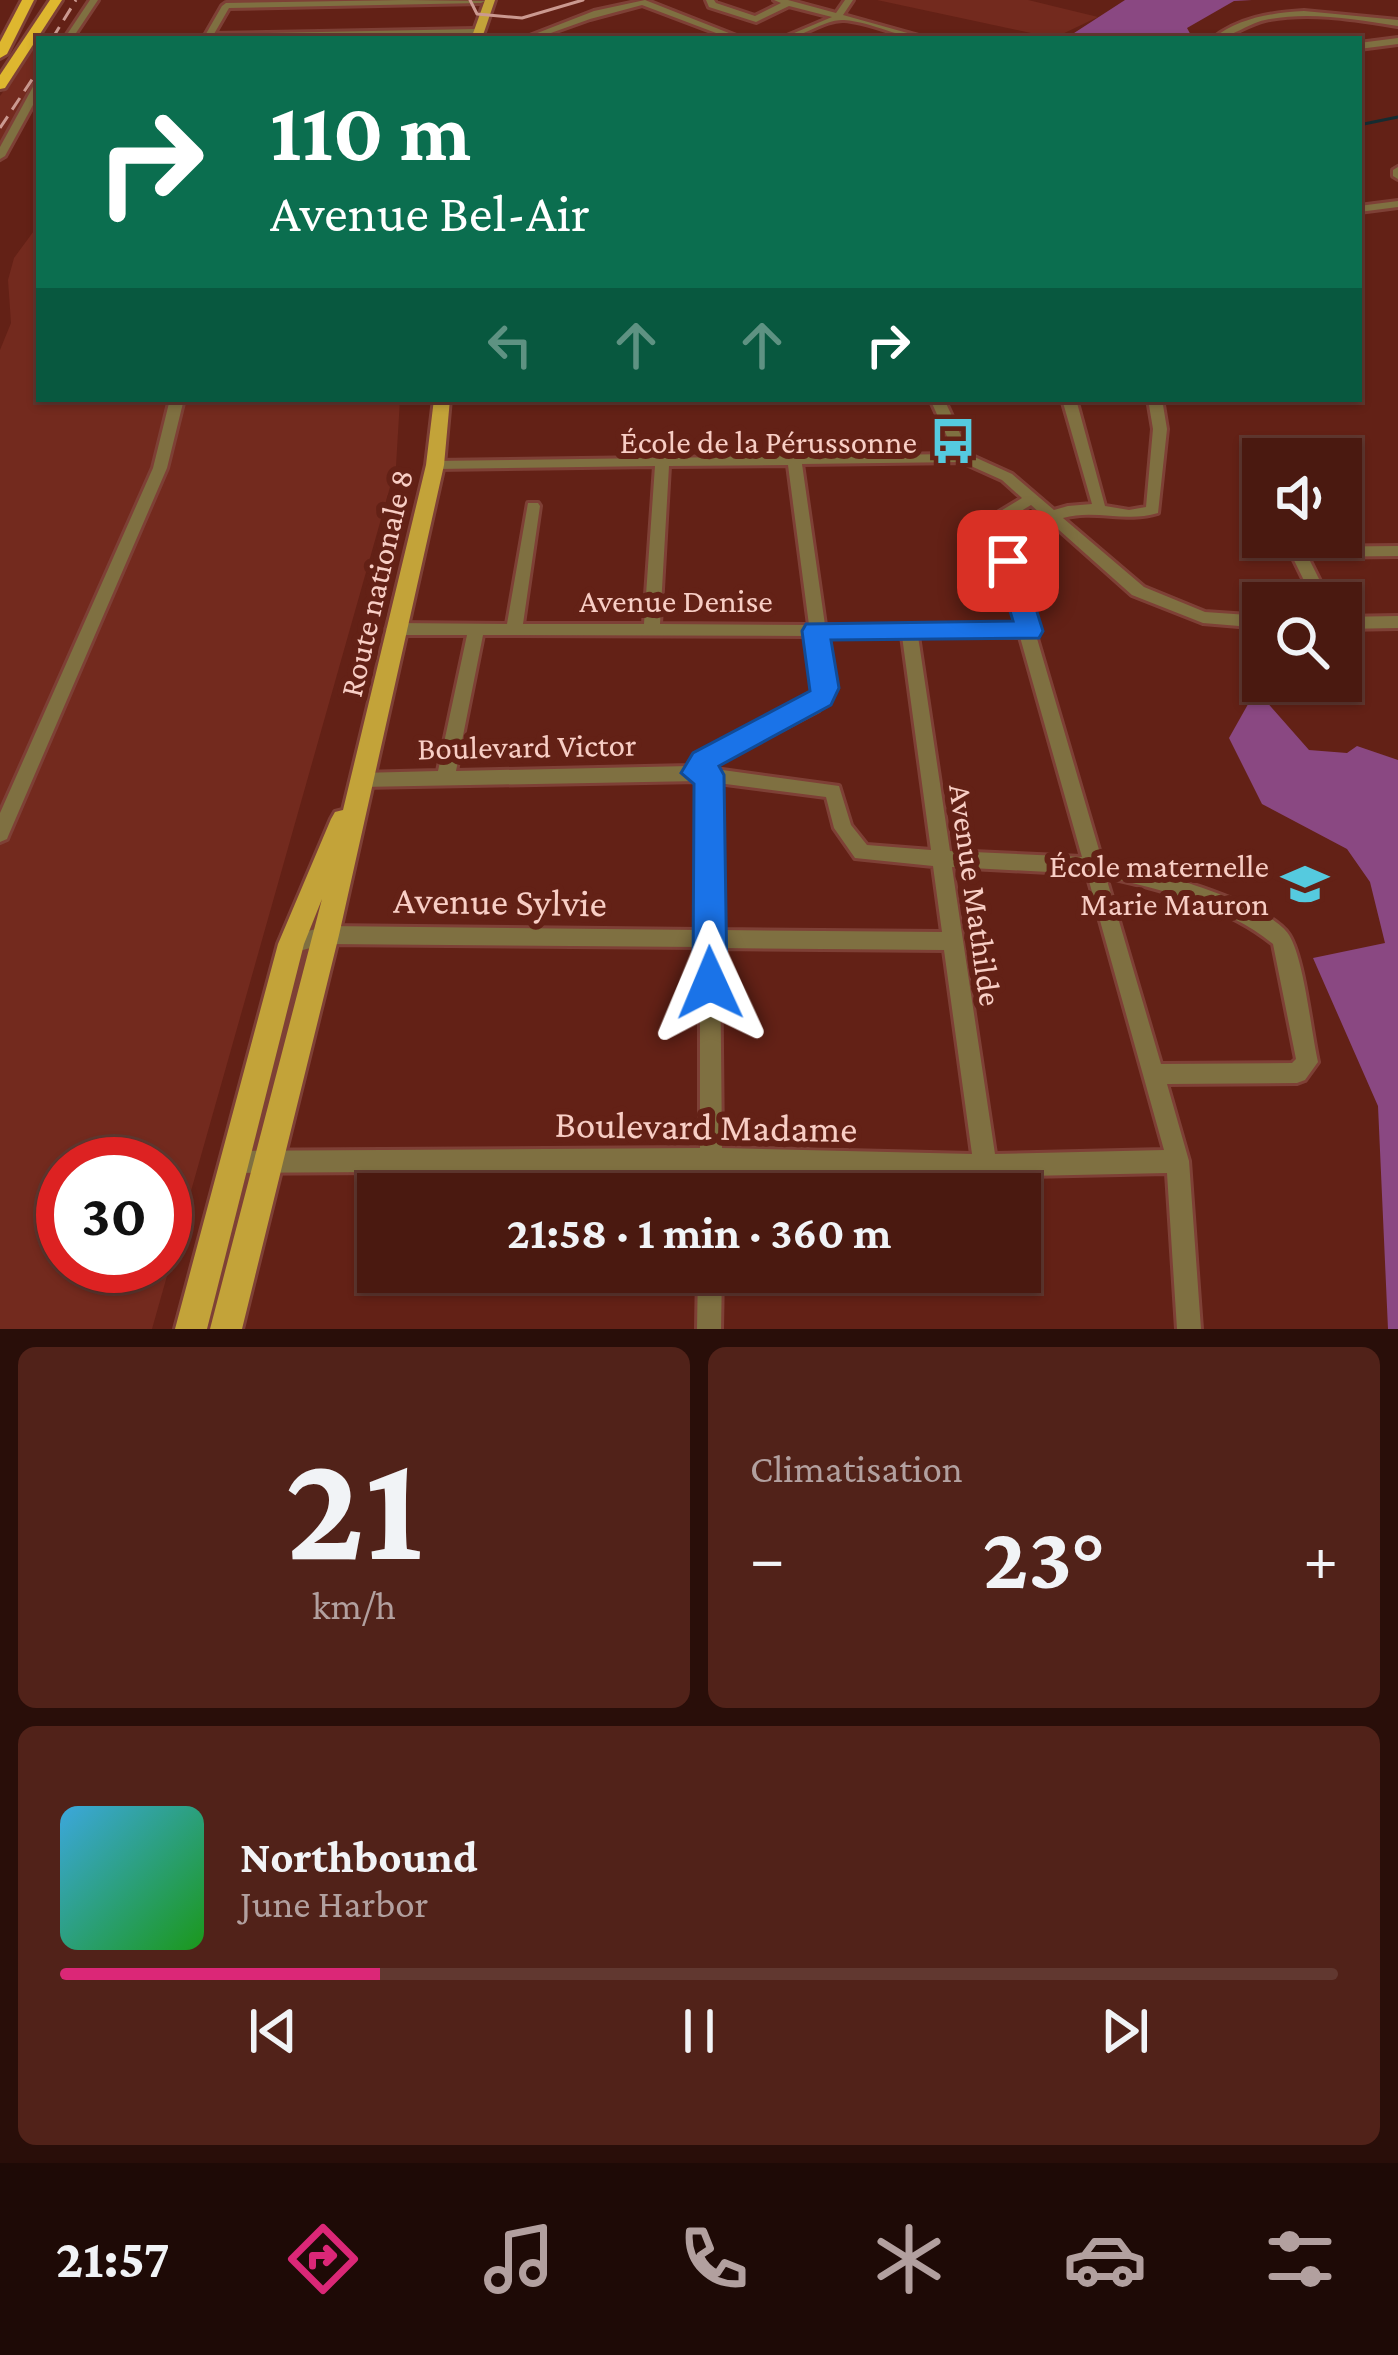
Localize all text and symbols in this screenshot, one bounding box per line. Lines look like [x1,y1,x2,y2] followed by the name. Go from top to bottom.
[72,84,228,240] icon: right
[270,85,471,178] text: 110 m
[270,183,590,243] text: Avenue Bel-Air
[477,312,543,378] icon: left
[603,312,669,378] icon: ahead
[729,312,795,378] icon: ahead
[855,312,921,378] icon: right
[928,416,978,466] bus stop icon: École de la Pérussonne
[620,423,917,460] place label: École de la Pérussonne
[1242,438,1362,702] map controls
[1242,438,1362,558] button: sound
[332,466,420,700] street label: Route nationale 8
[957,510,1059,612] pin
[975,528,1041,594] icon: arrive
[579,582,773,619] street label: Avenue Denise
[1242,582,1362,702] button: search
[417,726,637,766] street label: Boulevard Victor
[942,782,1010,1008] street label: Avenue Mathilde
[1049,847,1269,922] place label: École maternelle Marie Mauron
[1280,859,1330,909] school or university icon: École maternelle Marie Mauron
[393,878,607,925] street label: Avenue Sylvie
[647,920,773,1046] position arrow
[554,1102,858,1150] street label: Boulevard Madame
[36,1137,192,1293] speed limit sign: 30
[507,1208,891,1258] text: 21:58 · 1 min · 360 m
[285,1419,423,1593] text: 21
[750,1447,963,1490] text: Climatisation
[982,1507,1106,1607] text: 23°
[750,1521,785,1594] text: −
[1303,1521,1338,1594] text: +
[312,1584,396,1627] text: km/h
[240,1832,478,1882] text: Northbound
[240,1882,428,1925] text: June Harbor
[240,1998,306,2064] icon: previous
[666,1998,732,2064] icon: pause
[1092,1998,1158,2064] icon: next
[281,2217,365,2301] icon: directions
[477,2217,561,2301] icon: music
[672,2217,756,2301] icon: phone
[867,2217,951,2301] icon: climate
[1063,2217,1147,2301] icon: car
[1258,2217,1342,2301] icon: filters
[56,2229,170,2289] text: 21:57

